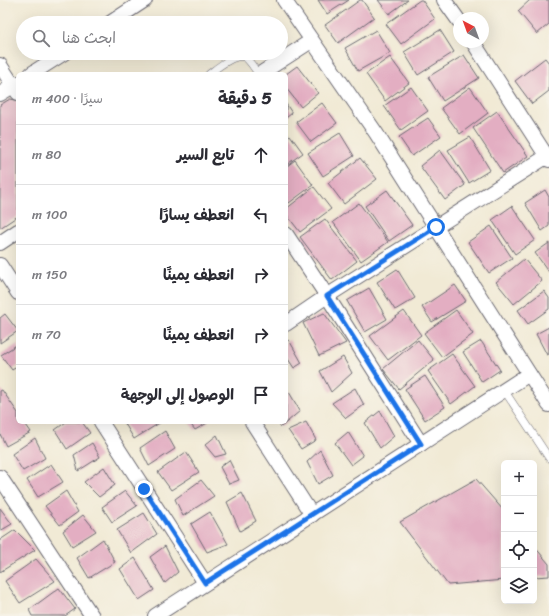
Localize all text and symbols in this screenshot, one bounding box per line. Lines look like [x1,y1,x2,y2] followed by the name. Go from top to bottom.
[453,12,489,48] north arrow
[16,16,288,60] search box
[62,25,116,51] text: ابحث هنا
[30,27,52,49] icon: search
[218,83,272,113] text: 5 دقيقة
[32,87,103,110] text: سيرًا · 400 m
[177,142,234,168] text: تابع السير
[32,143,61,166] text: 80 m
[250,144,272,166] icon: ahead
[159,202,234,228] text: انعطف يسارًا
[32,203,67,226] text: 100 m
[250,204,272,226] icon: left
[427,218,445,236] route start
[163,262,234,288] text: انعطف يمينًا
[32,263,67,286] text: 150 m
[250,264,272,286] icon: right
[163,322,234,348] text: انعطف يمينًا
[32,323,61,346] text: 70 m
[250,324,272,346] icon: right
[121,382,234,408] text: الوصول إلى الوجهة
[250,384,272,406] icon: arrive
[501,460,537,604] map controls
[501,460,537,496] button: +
[135,480,153,498] route end
[501,496,537,532] button: −
[501,532,537,568] button: locate
[501,568,537,604] button: layers

